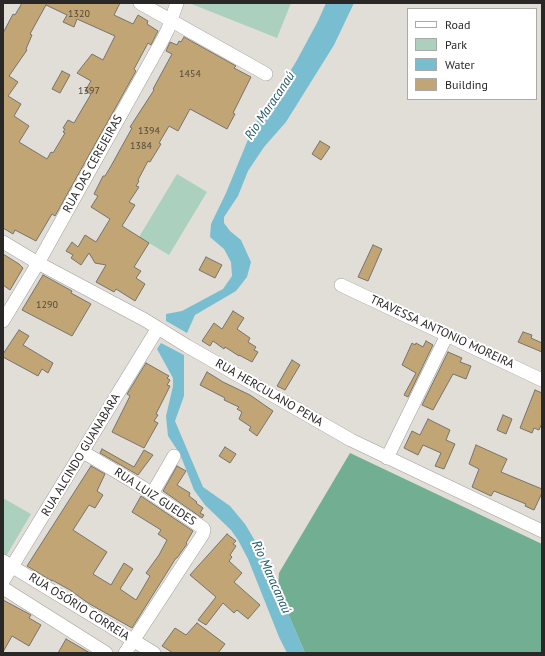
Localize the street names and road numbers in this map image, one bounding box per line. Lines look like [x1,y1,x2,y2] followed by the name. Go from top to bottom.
[60,112,126,216] street label: RUA DAS CEREJEIRAS
[368,292,516,372] street label: TRAVESSA ANTONIO MOREIRA
[213,356,325,430] street label: RUA HERCULANO PENA
[39,391,123,519] street label: RUA ALCINDO GUANABARA
[111,465,199,529] street label: RUA LUIZ GUEDES
[26,570,132,644] street label: RUA OSÓRIO CORREIA

